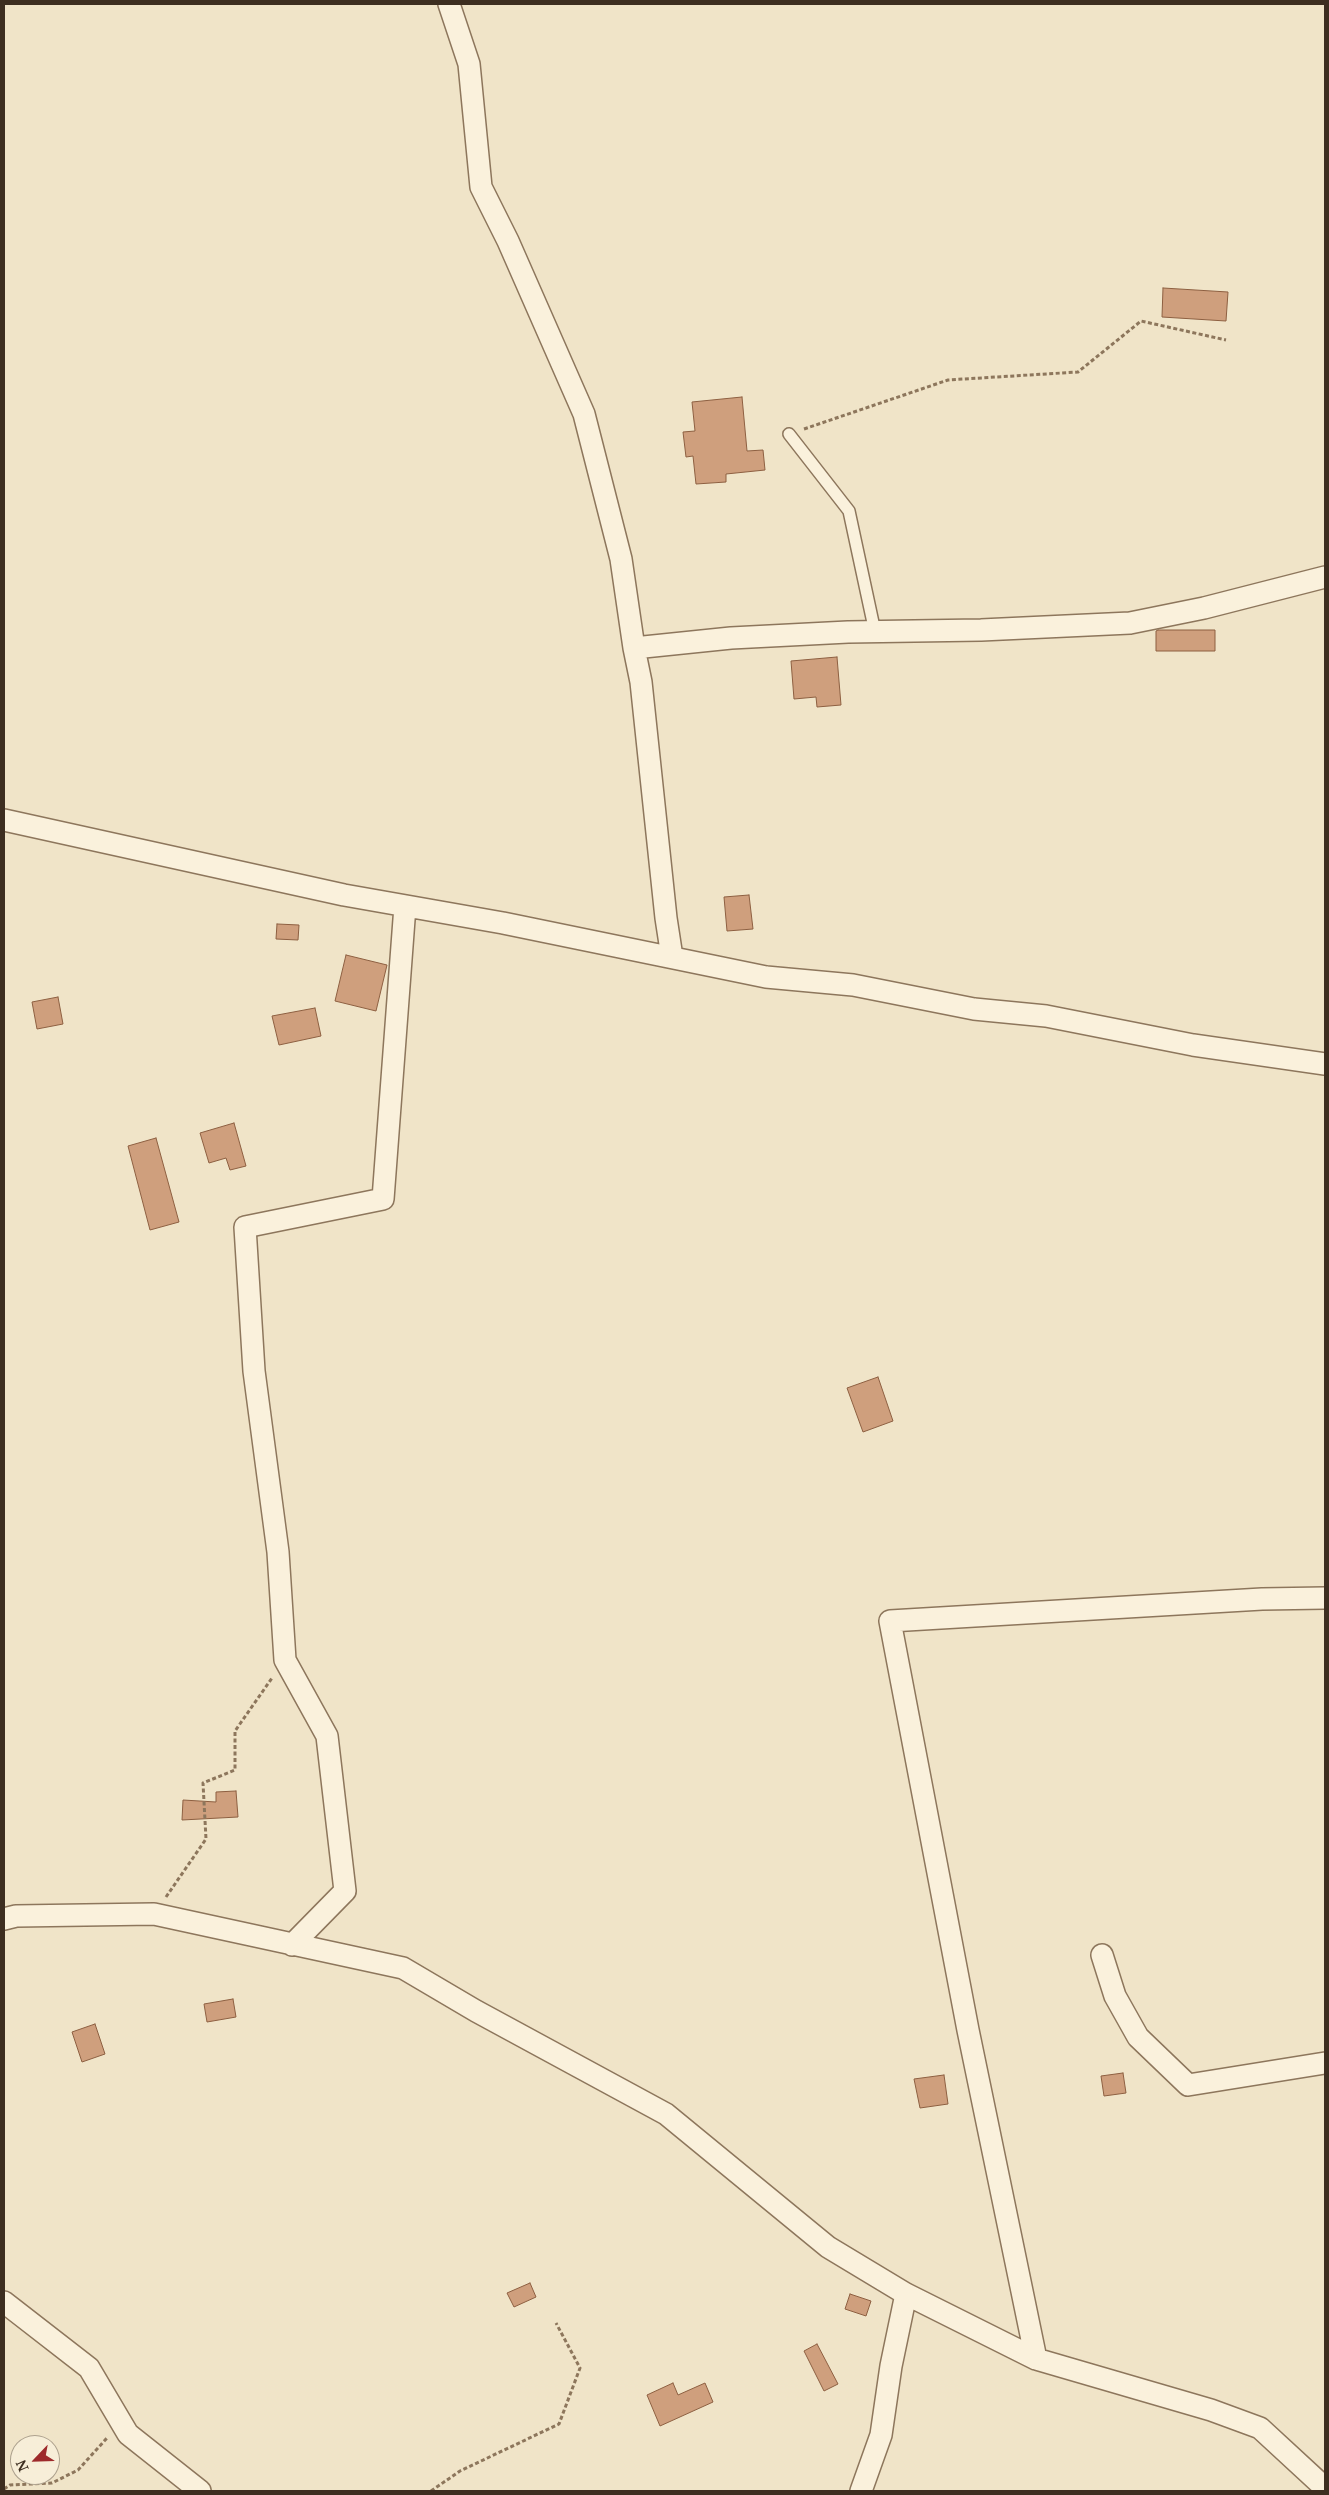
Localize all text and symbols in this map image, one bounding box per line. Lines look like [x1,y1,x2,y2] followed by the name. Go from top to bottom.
[10,2435,60,2485] north arrow
[11,2457,33,2475] text: N

